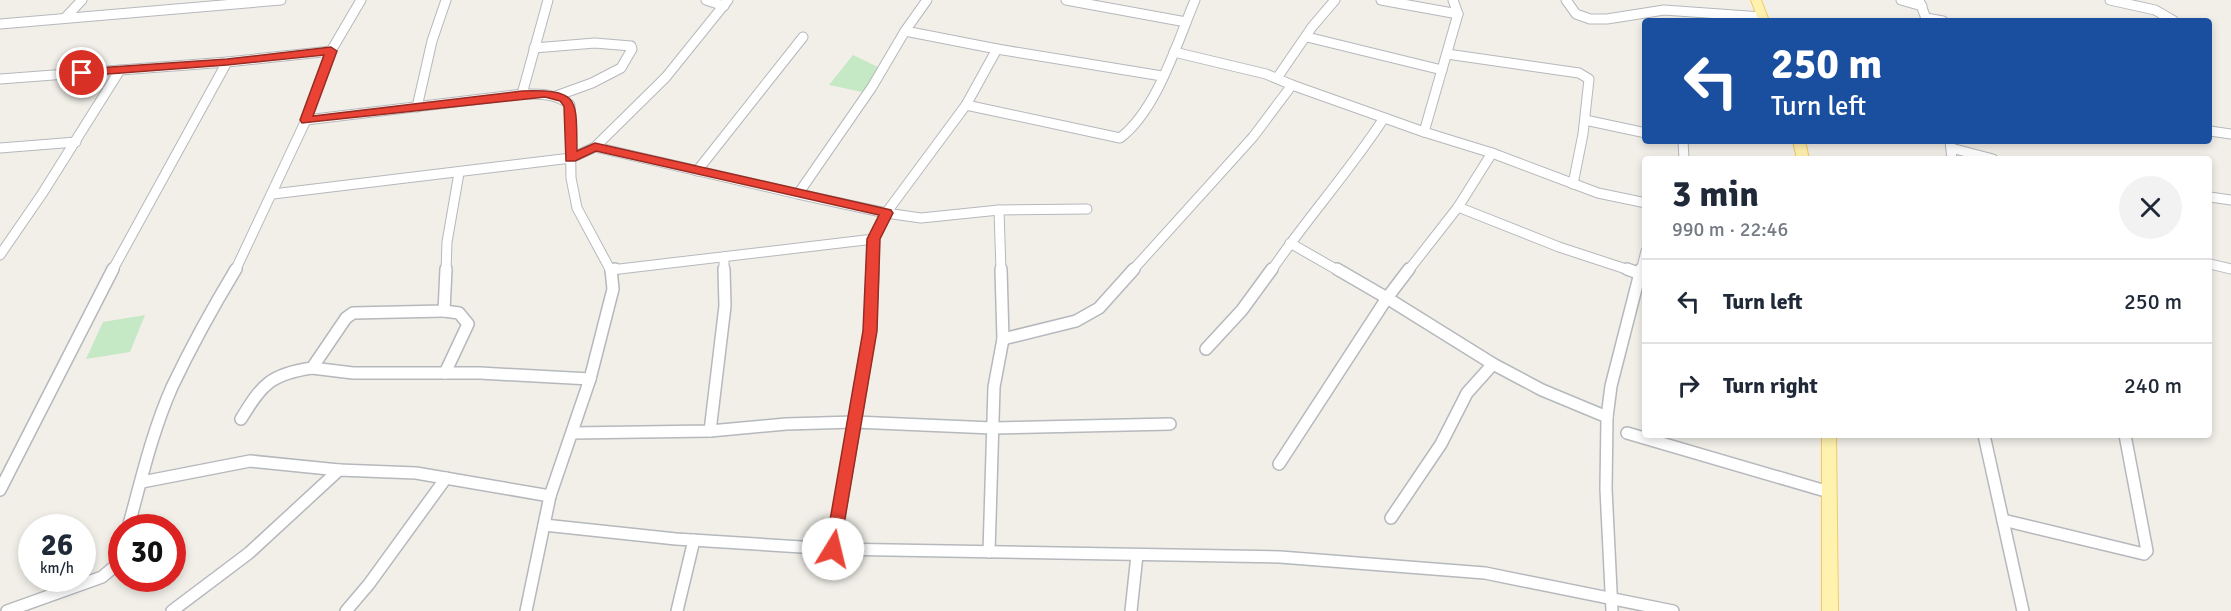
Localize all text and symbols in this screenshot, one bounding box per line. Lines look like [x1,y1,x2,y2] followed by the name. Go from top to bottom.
[1771,39,1882,90] text: 250 m
[1672,42,1750,120] icon: left
[56,47,107,98] pin
[65,56,98,89] icon: arrive
[1771,90,1866,123] text: Turn left
[1672,172,1759,217] text: 3 min
[2119,176,2182,239] button: close
[1672,217,1788,242] text: 990 m · 22:46
[1672,285,1705,318] icon: left
[1723,288,1803,315] text: Turn left
[2124,288,2182,315] text: 250 m
[1672,369,1705,402] icon: right
[1723,372,1818,399] text: Turn right
[2124,372,2182,399] text: 240 m
[108,514,186,592] speed limit sign: 30
[801,517,865,581] position arrow
[41,527,73,564] text: 26
[40,559,74,577] text: km/h

